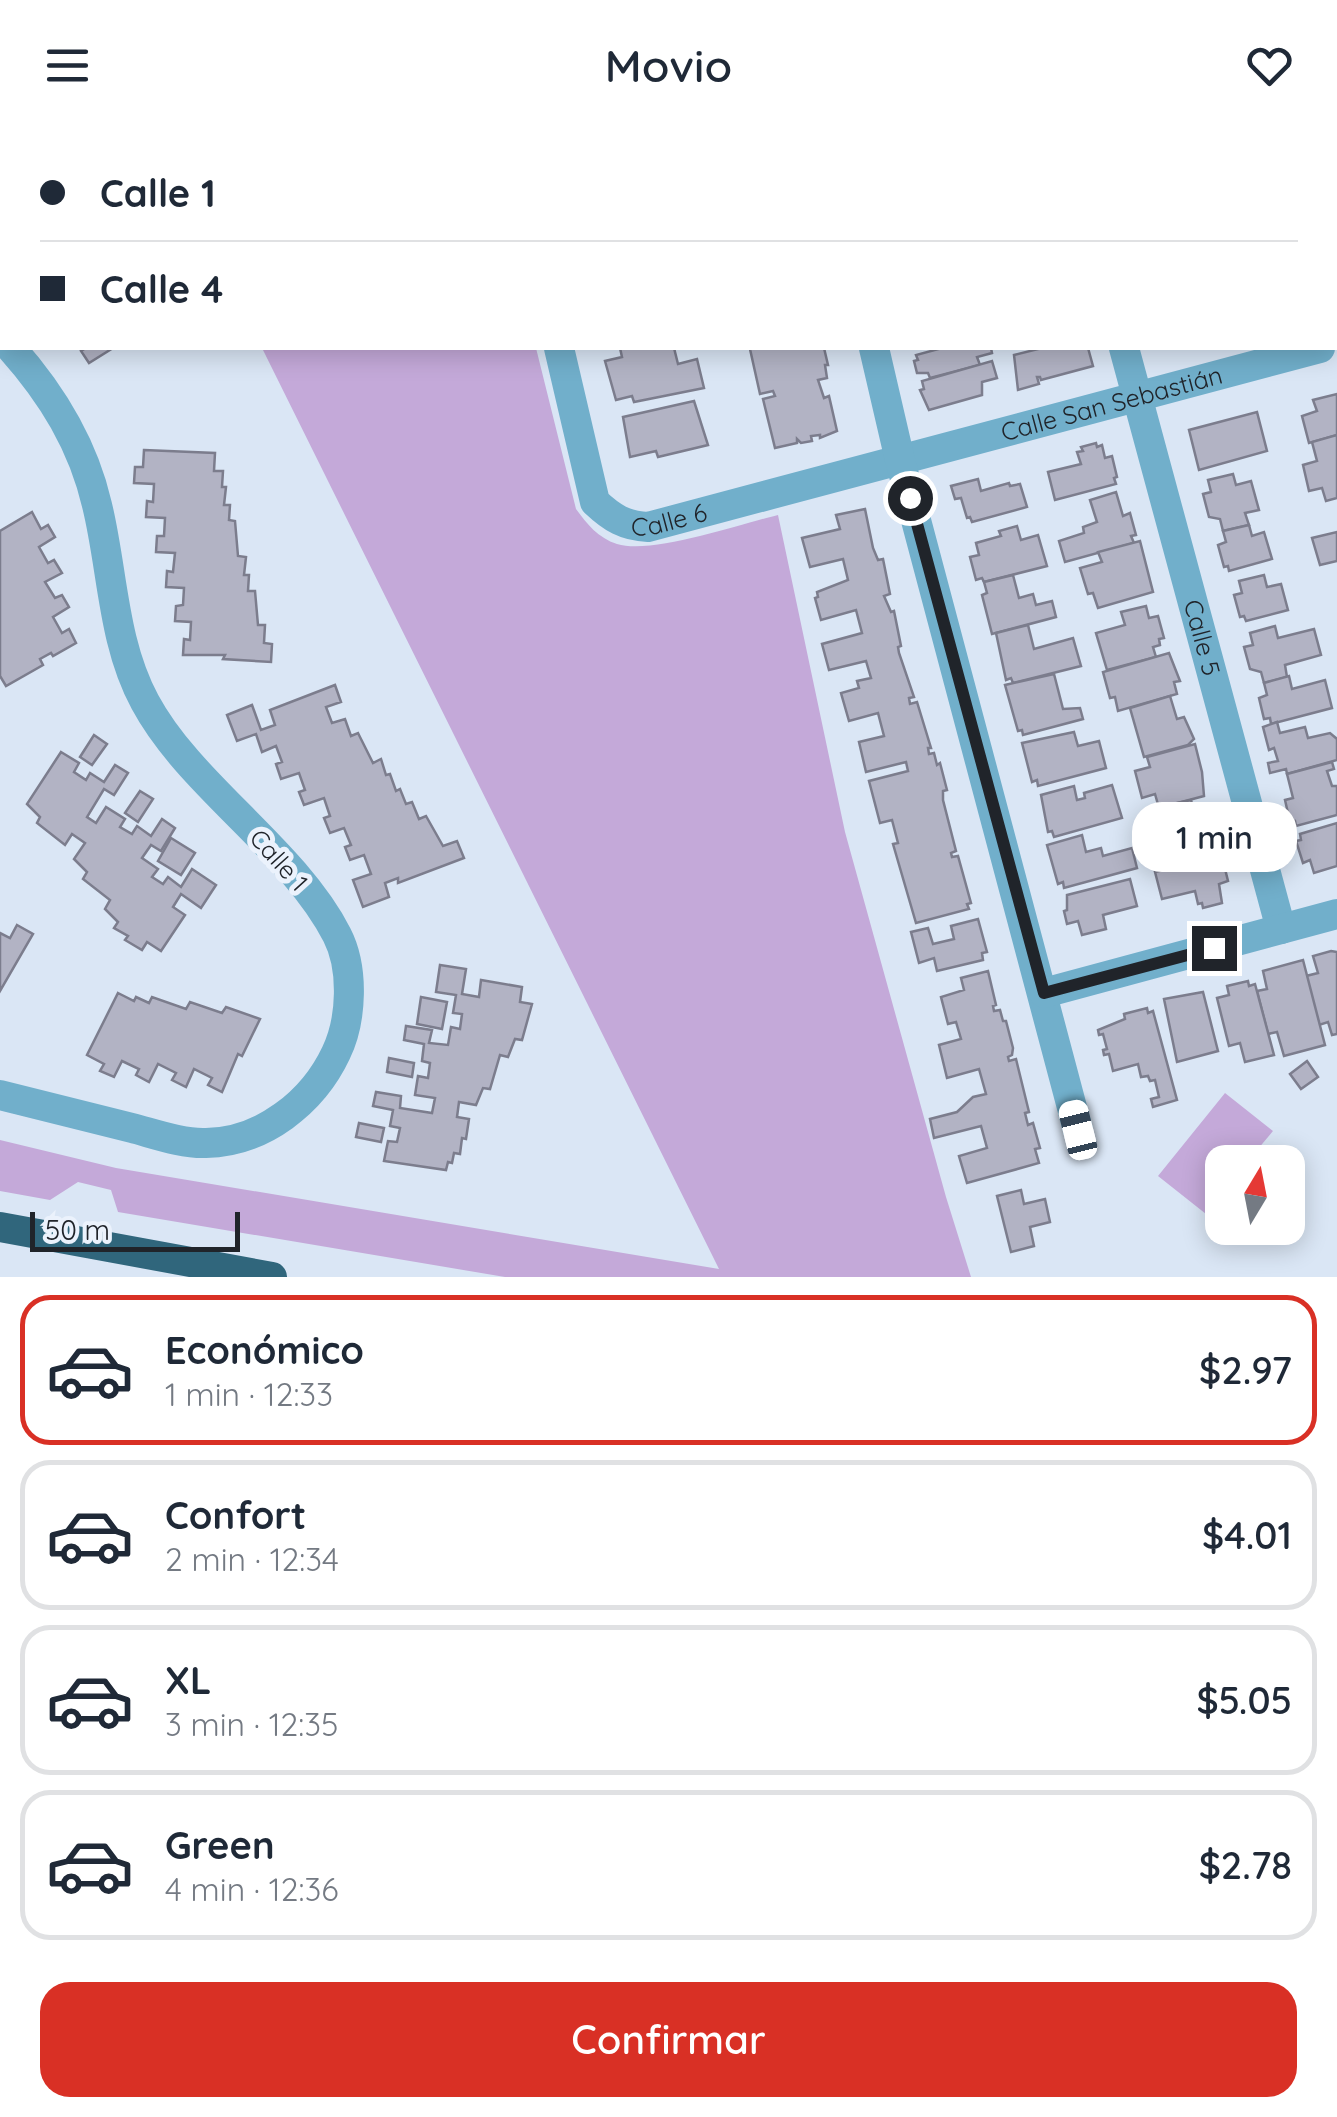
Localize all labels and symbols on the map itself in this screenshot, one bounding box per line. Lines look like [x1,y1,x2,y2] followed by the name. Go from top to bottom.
[997,359,1226,447] street label: Calle San Sebastián
[888,476,933,521] route start
[629,496,710,542] street label: Calle 6
[1178,596,1228,679] street label: Calle 5
[1132,803,1296,873] callout: 1 min
[243,822,315,897] street label: Calle 1
[1192,926,1237,971] route end
[1056,1097,1100,1163] car
[1205,1145,1305,1245] north arrow
[30,1207,240,1252] scale bar

